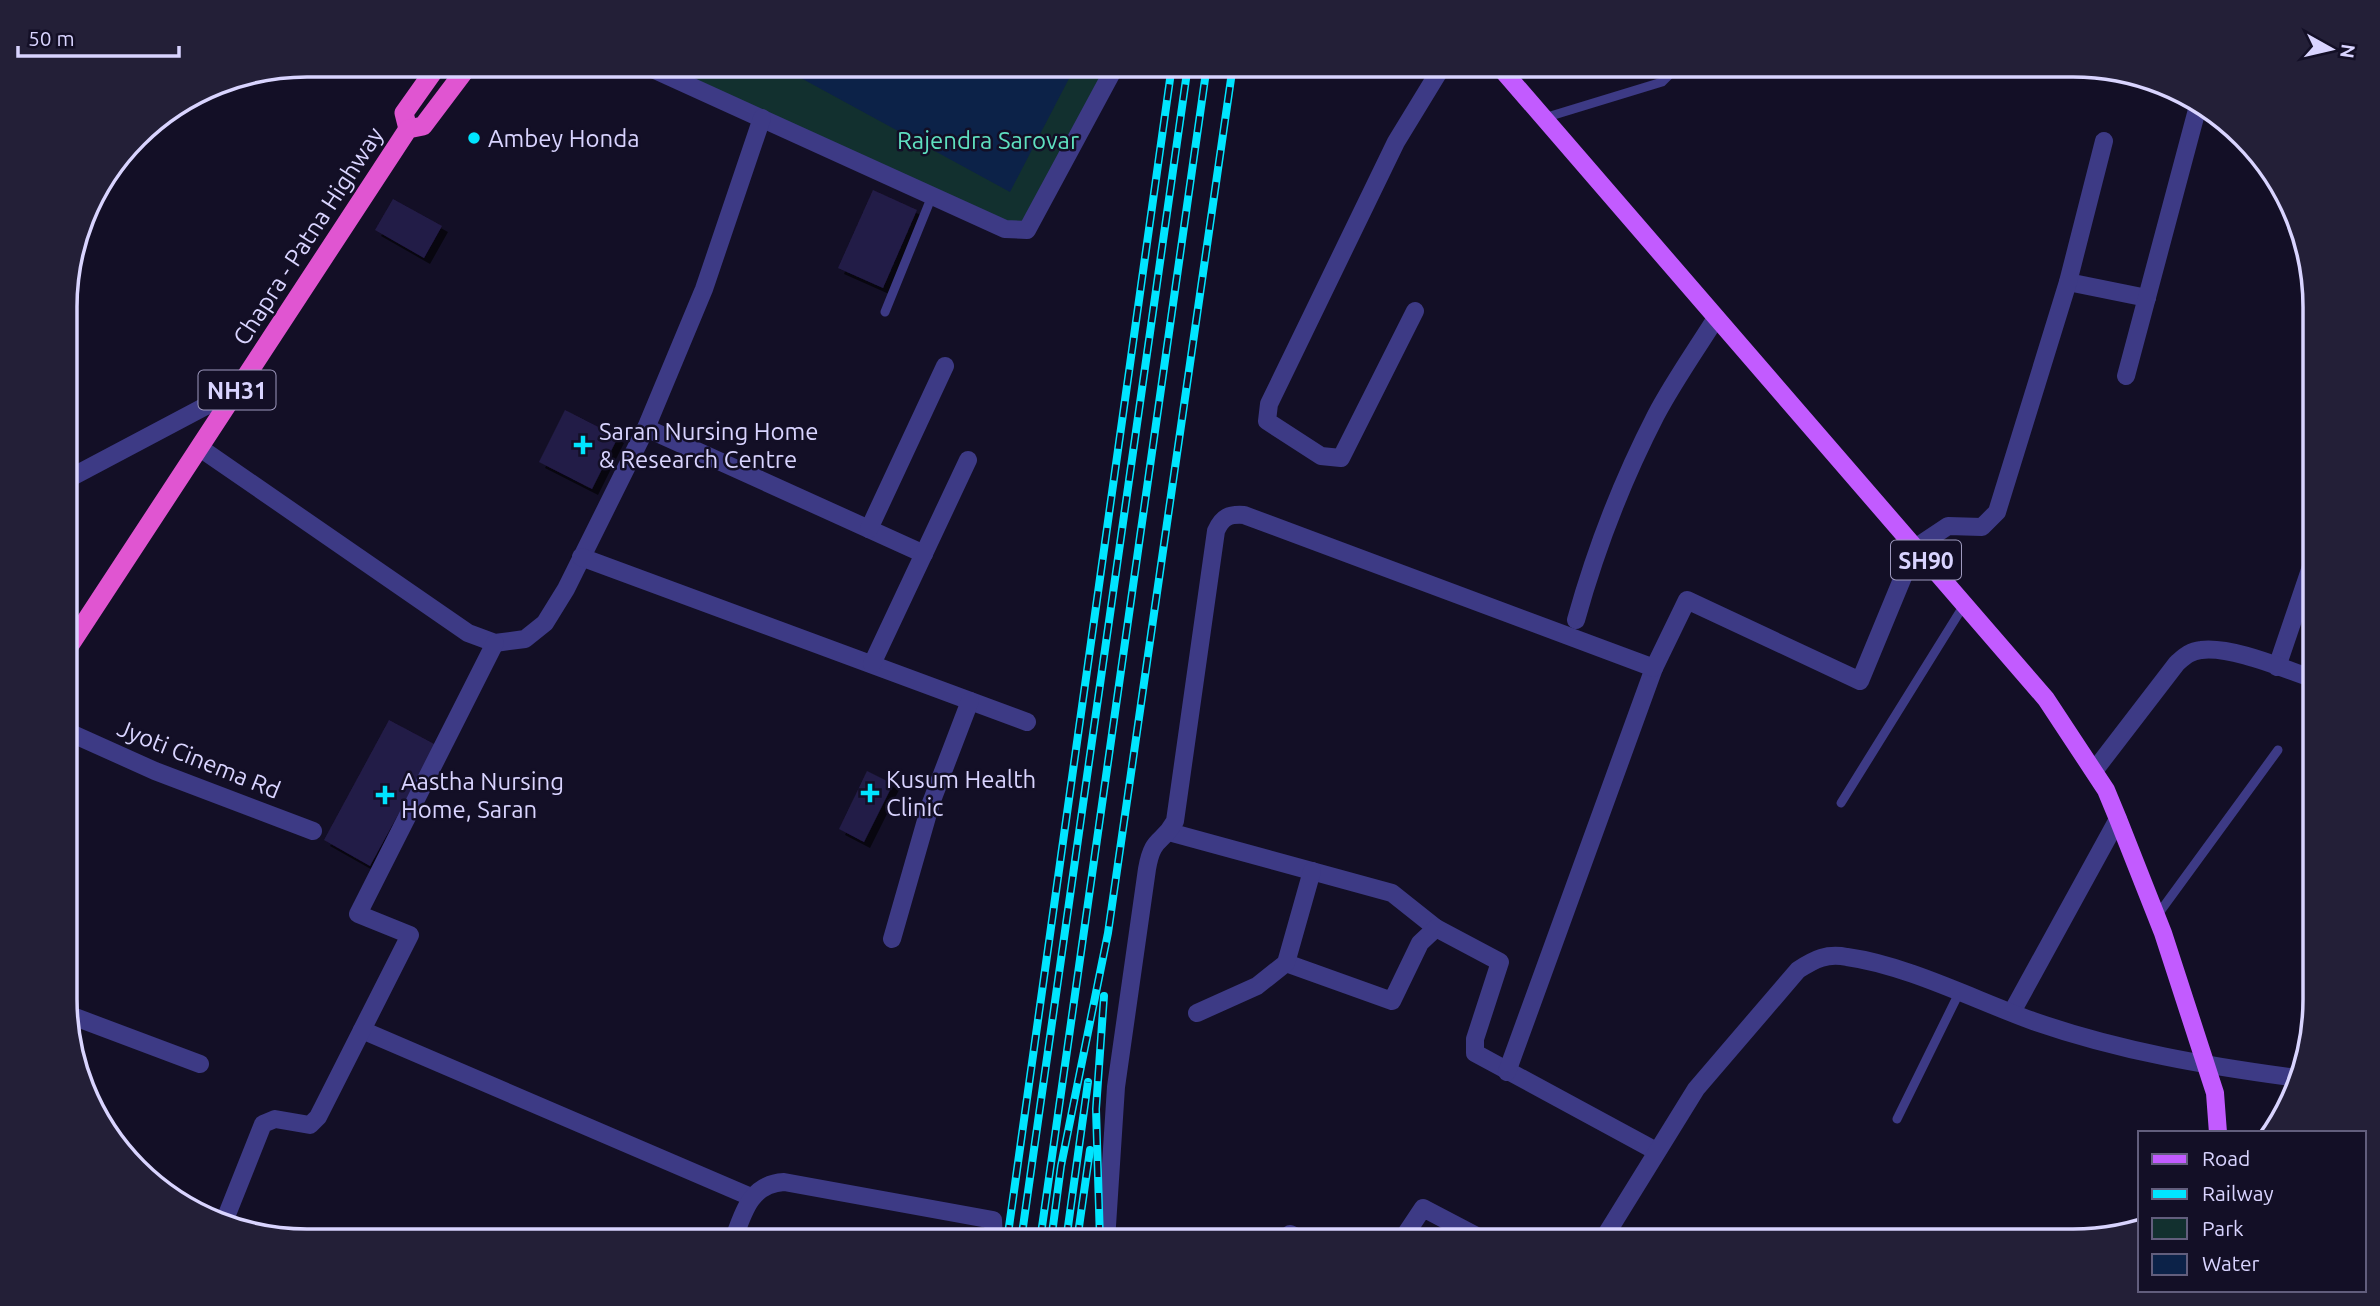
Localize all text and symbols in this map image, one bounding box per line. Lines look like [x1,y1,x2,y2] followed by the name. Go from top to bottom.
[18,14,178,58] scale bar
[2296,14,2366,84] north arrow
[28,26,75,50] text: 50 m
[2336,43,2360,60] text: N
[227,122,389,350] street label: Chapra - Patna Highway
[488,125,640,152] place label: Ambey Honda
[897,127,1079,154] park label: Rajendra Sarovar
[466,130,482,146] marker: Ambey Honda
[198,370,276,410] road number: NH31
[599,418,818,473] place label: Saran Nursing Home & Research Centre
[573,435,593,455] marker: Saran Nursing Home & Research Centre
[1891,540,1961,580] road number: SH90
[114,714,284,804] street label: Jyoti Cinema Rd
[886,766,1036,821] place label: Kusum Health Clinic
[401,768,564,823] place label: Aastha Nursing Home, Saran
[860,783,880,803] marker: Kusum Health Clinic
[375,785,395,805] marker: Aastha Nursing Home, Saran
[2138,1131,2366,1292] legend
[2202,1146,2250,1170] text: Road
[2202,1181,2274,1205] text: Railway
[2202,1216,2244,1240] text: Park
[2202,1251,2260,1275] text: Water

